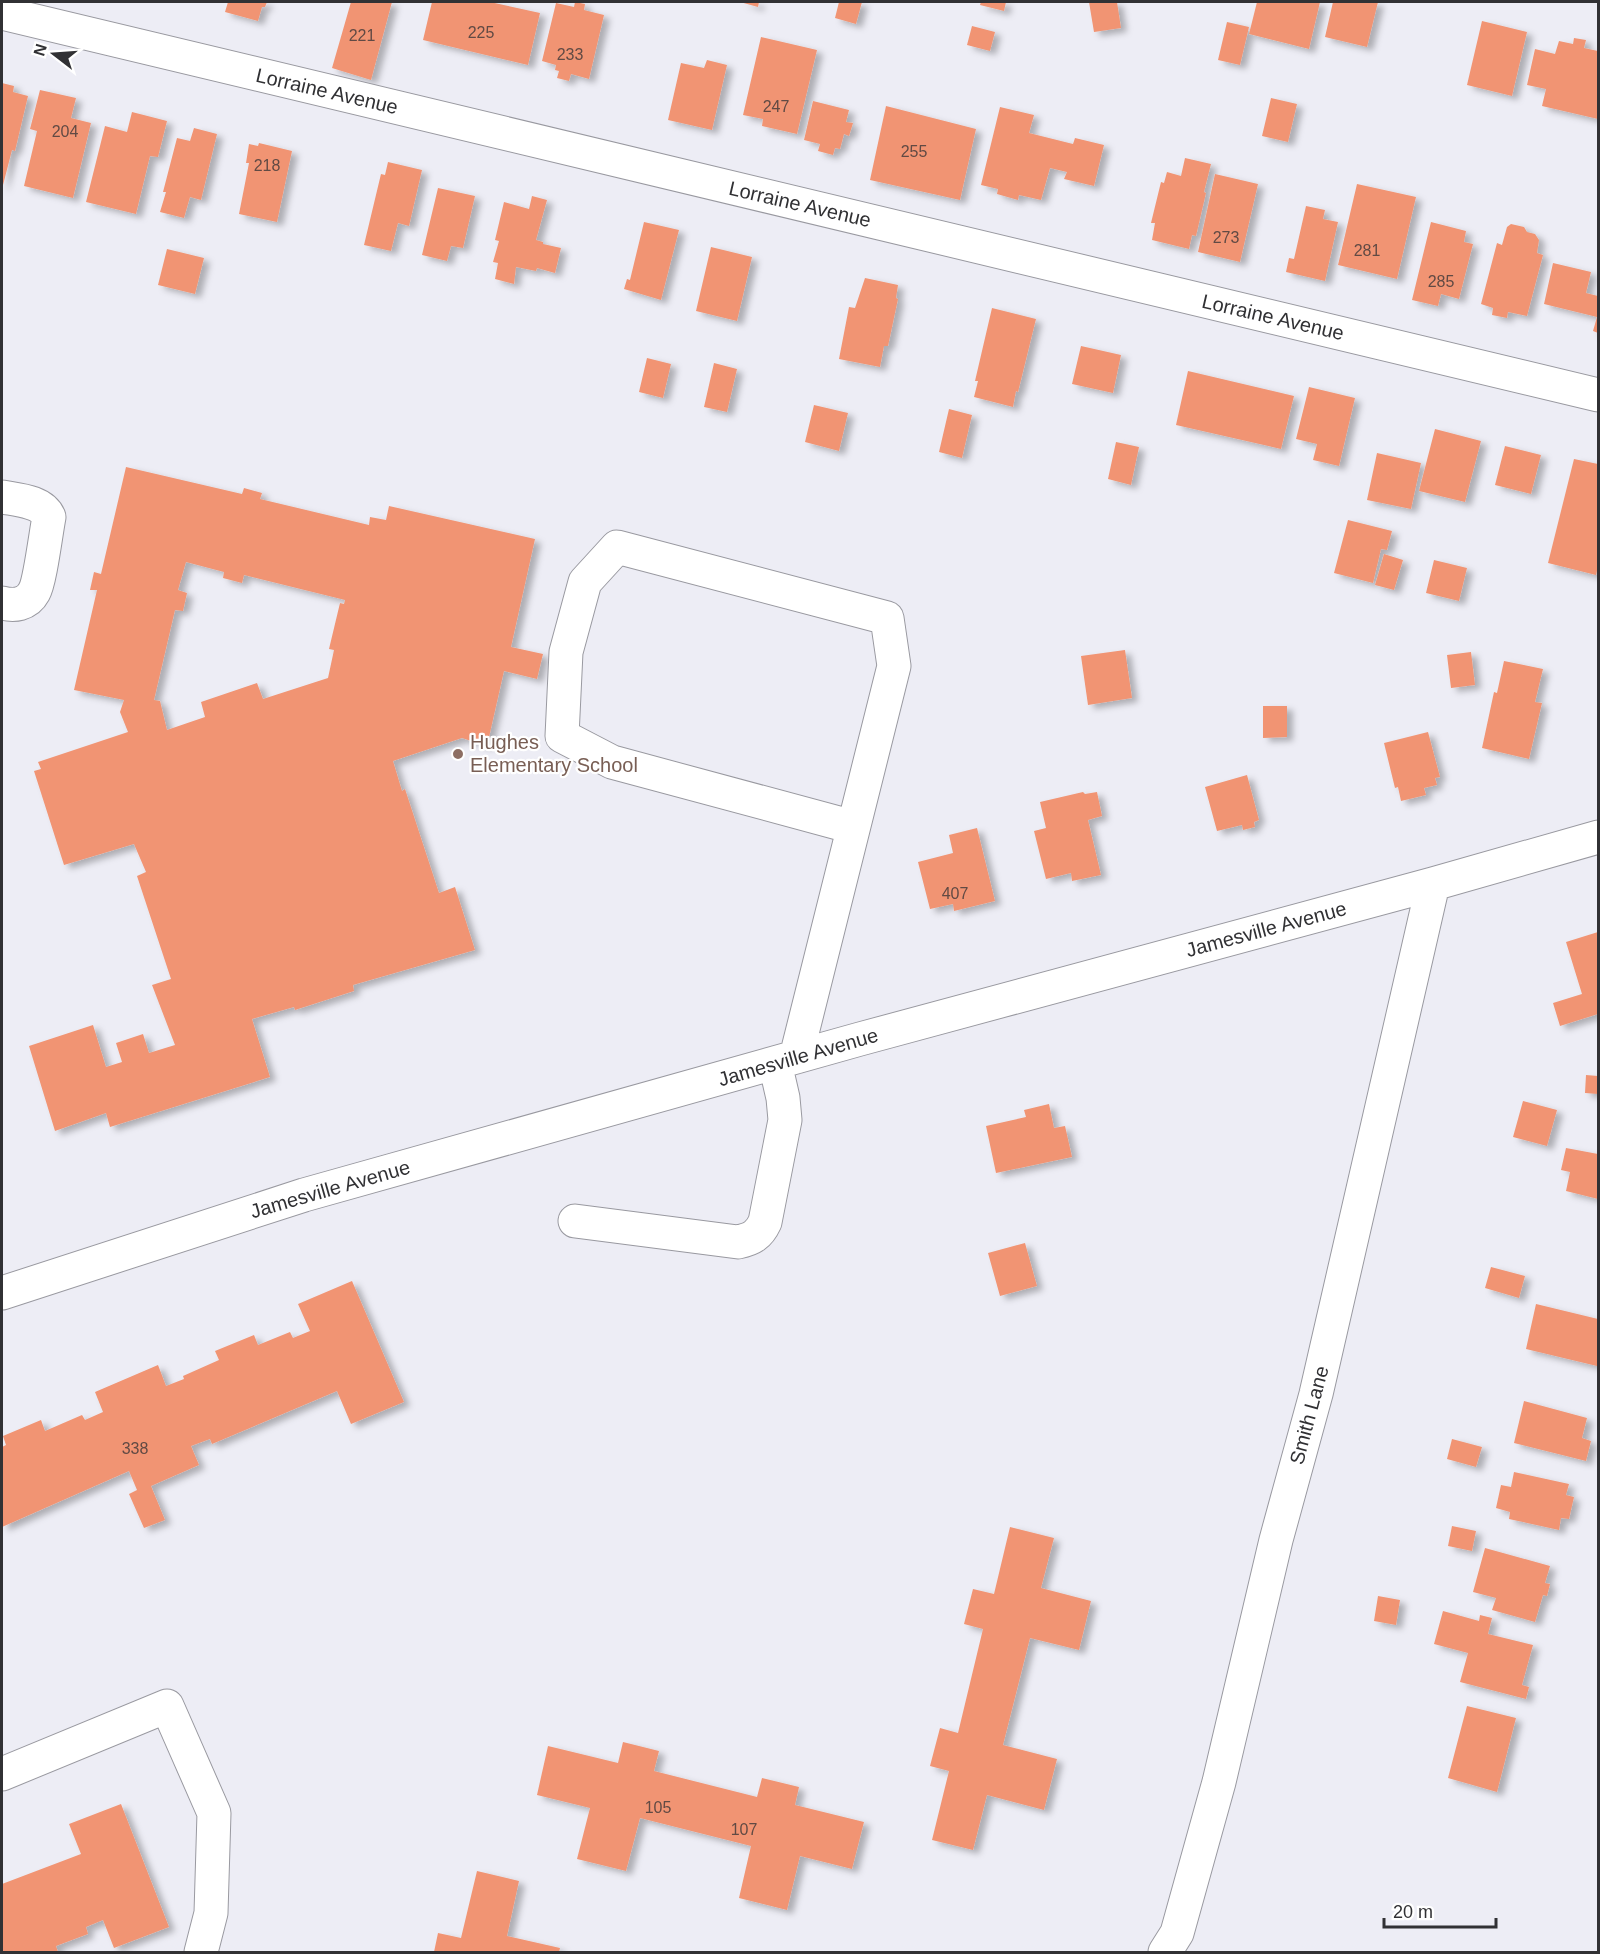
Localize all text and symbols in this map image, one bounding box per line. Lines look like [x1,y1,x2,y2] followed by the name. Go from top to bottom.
[24,24,84,84] north arrow
[468,24,494,41] house number: 225
[349,27,375,44] house number: 221
[30,42,50,58] text: N
[557,46,583,63] house number: 233
[254,64,400,118] street label: Lorraine Avenue
[763,98,789,115] house number: 247
[52,123,78,140] house number: 204
[901,143,927,160] house number: 255
[254,157,280,174] house number: 218
[727,177,873,231] street label: Lorraine Avenue
[1213,229,1239,246] house number: 273
[1354,242,1380,259] house number: 281
[1428,273,1454,290] house number: 285
[1200,290,1346,344] street label: Lorraine Avenue
[470,731,638,776] place label: Hughes Elementary School
[451,747,465,761] marker: Hughes Elementary School
[942,885,968,902] house number: 407
[1183,897,1349,961] street label: Jamesville Avenue
[716,1024,880,1090] street label: Jamesville Avenue
[248,1156,412,1222] street label: Jamesville Avenue
[1285,1363,1333,1467] street label: Smith Lane
[122,1440,148,1457] house number: 338
[645,1799,671,1816] house number: 105
[731,1821,757,1838] house number: 107
[1384,1891,1496,1929] scale bar
[1393,1902,1433,1922] text: 20 m

